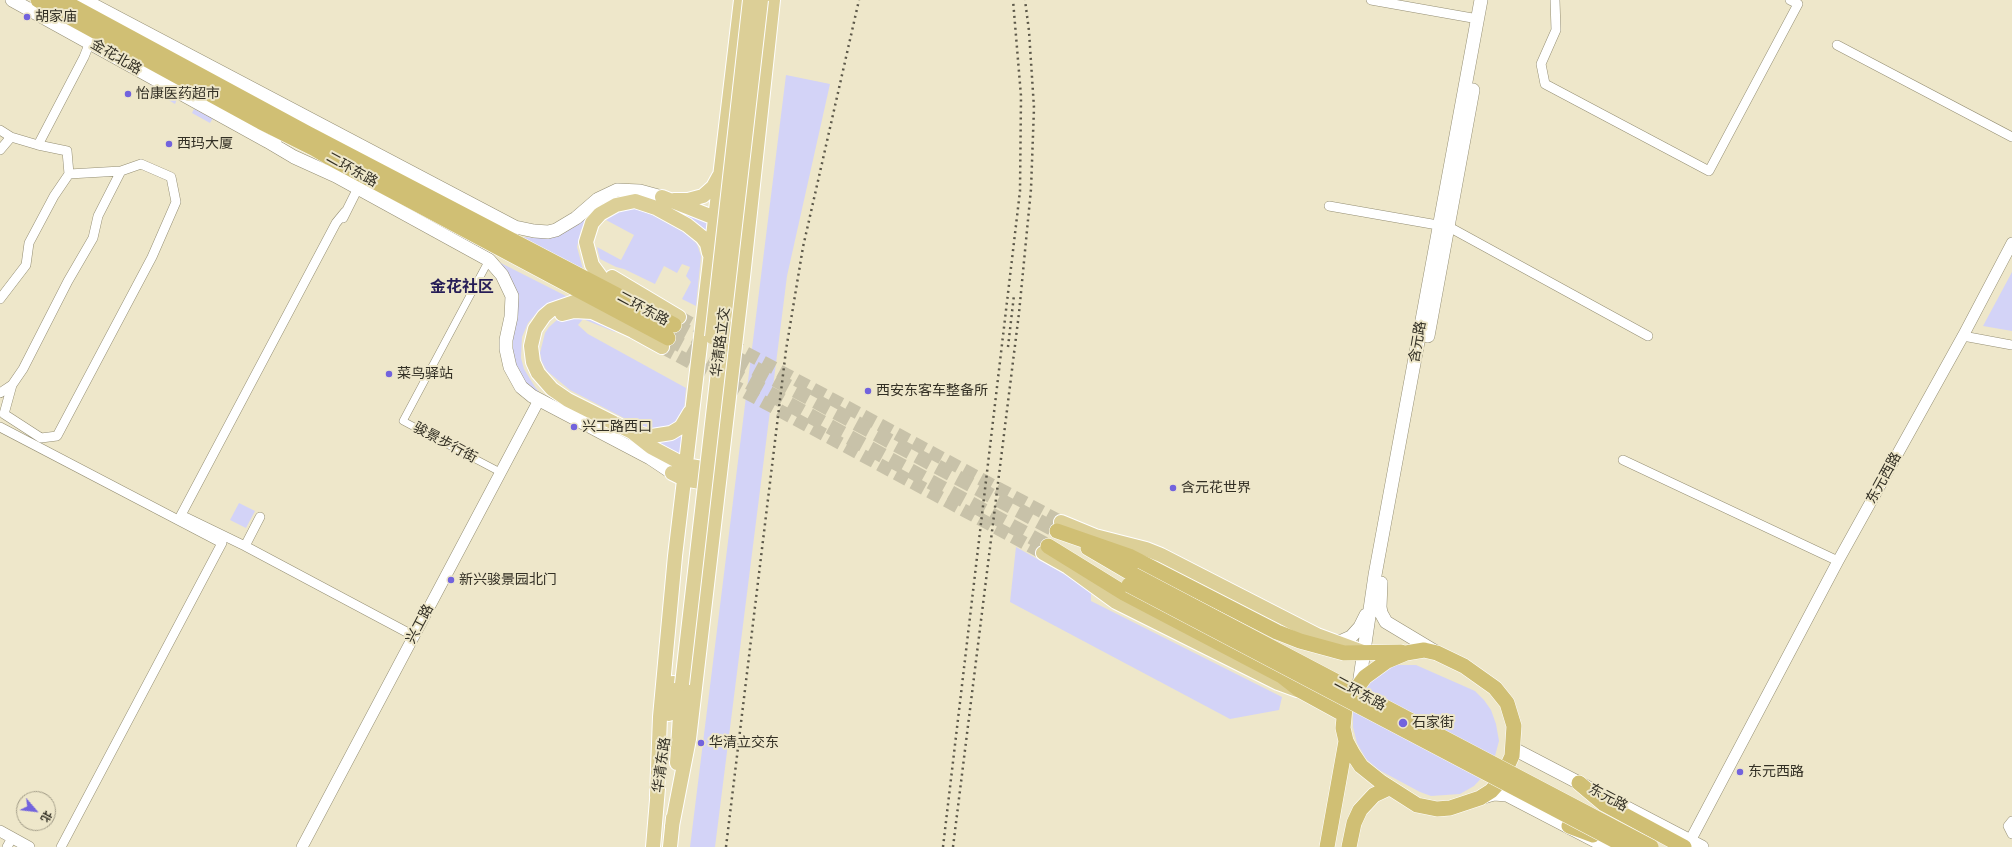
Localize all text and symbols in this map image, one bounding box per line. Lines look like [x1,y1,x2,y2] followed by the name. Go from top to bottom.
[35,9,77,25] place label: 胡家庙
[22,12,32,22] marker: 胡家庙
[88,36,144,78] street label: 金花北路
[136,86,220,102] place label: 怡康医药超市
[123,89,133,99] marker: 怡康医药超市
[177,136,233,152] place label: 西玛大厦
[164,139,174,149] marker: 西玛大厦
[323,149,381,191] street label: 二环东路
[430,278,494,298] district label: 金花社区
[614,288,672,330] street label: 二环东路
[708,306,734,378] street label: 华清路立交
[1406,320,1430,364] street label: 含元路
[397,366,453,382] place label: 菜鸟驿站
[384,369,394,379] marker: 菜鸟驿站
[876,383,988,399] place label: 西安东客车整备所
[863,386,873,396] marker: 西安东客车整备所
[410,419,480,467] street label: 骏景步行街
[582,419,652,435] place label: 兴工路西口
[569,422,579,432] marker: 兴工路西口
[1863,449,1905,507] street label: 东元西路
[1181,480,1251,496] place label: 含元花世界
[1168,483,1178,493] marker: 含元花世界
[459,572,557,588] place label: 新兴骏景园北门
[446,575,456,585] marker: 新兴骏景园北门
[403,602,437,646] street label: 兴工路
[1331,673,1389,715] street label: 二环东路
[1412,715,1454,731] place label: 石家街
[1397,717,1409,729] marker: 石家街
[709,735,779,751] place label: 华清立交东
[650,736,674,794] street label: 华清东路
[696,738,706,748] marker: 华清立交东
[1748,764,1804,780] place label: 东元西路
[1735,767,1745,777] marker: 东元西路
[1586,781,1630,815] street label: 东元路
[16,791,56,831] north arrow
[38,808,54,824] text: 北

